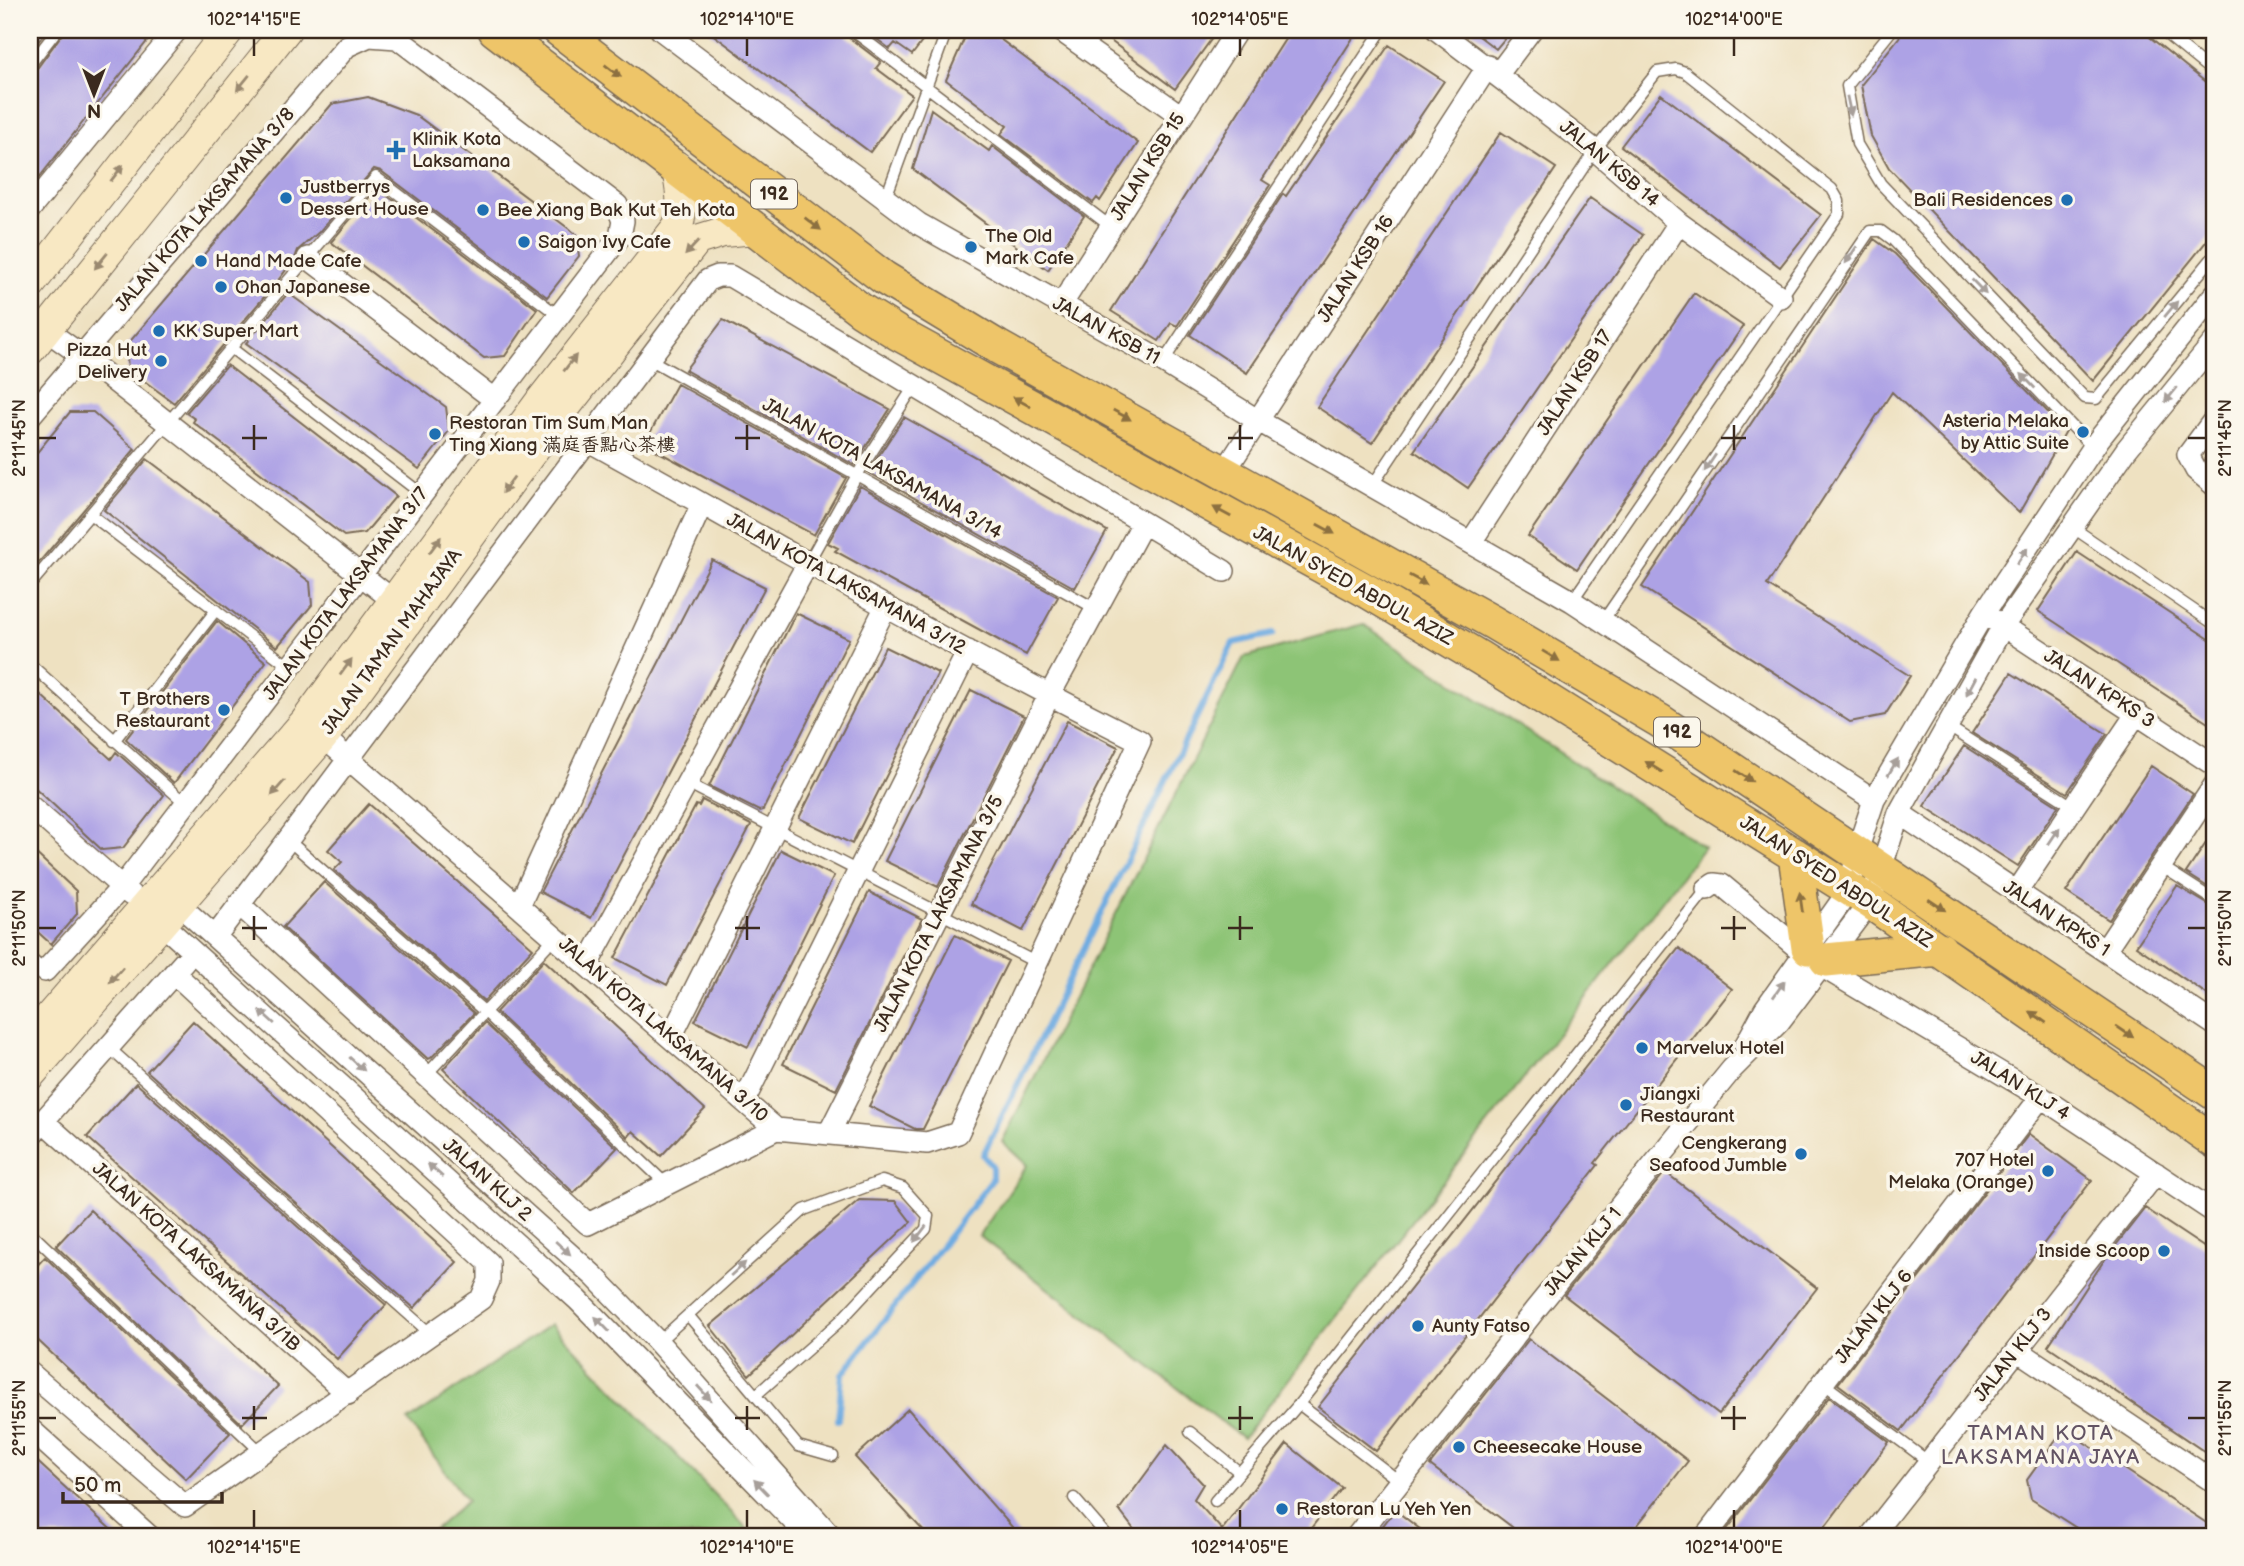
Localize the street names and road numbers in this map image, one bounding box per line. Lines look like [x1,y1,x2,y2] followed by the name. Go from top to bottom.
[110,103,300,317] street label: JALAN KOTA LAKSAMANA 3/8
[1106,109,1190,225] street label: JALAN KSB 15
[1554,116,1664,213] street label: JALAN KSB 14
[751,180,797,209] road number: 192
[1313,211,1399,327] street label: JALAN KSB 16
[1048,292,1164,370] street label: JALAN KSB 11
[1532,325,1618,440] street label: JALAN KSB 17
[758,393,1006,545] street label: JALAN KOTA LAKSAMANA 3/14
[258,482,434,705] street label: JALAN KOTA LAKSAMANA 3/7
[722,508,970,660] street label: JALAN KOTA LAKSAMANA 3/12
[1249,521,1457,651] street label: JALAN SYED ABDUL AZIZ
[317,544,467,739] street label: JALAN TAMAN MAHAJAYA
[2039,645,2159,733] street label: JALAN KPKS 3
[1654,718,1700,746] road number: 192
[869,792,1009,1036] street label: JALAN KOTA LAKSAMANA 3/5
[1735,811,1937,953] street label: JALAN SYED ABDUL AZIZ
[1998,876,2114,962] street label: JALAN KPKS 1
[554,933,772,1127] street label: JALAN KOTA LAKSAMANA 3/10
[1966,1046,2074,1126] street label: JALAN KLJ 4
[438,1134,537,1227] street label: JALAN KLJ 2
[87,1157,305,1357] street label: JALAN KOTA LAKSAMANA 3/1B
[1539,1203,1627,1301] street label: JALAN KLJ 1
[1830,1265,1918,1369] street label: JALAN KLJ 6
[1969,1303,2057,1407] street label: JALAN KLJ 3

